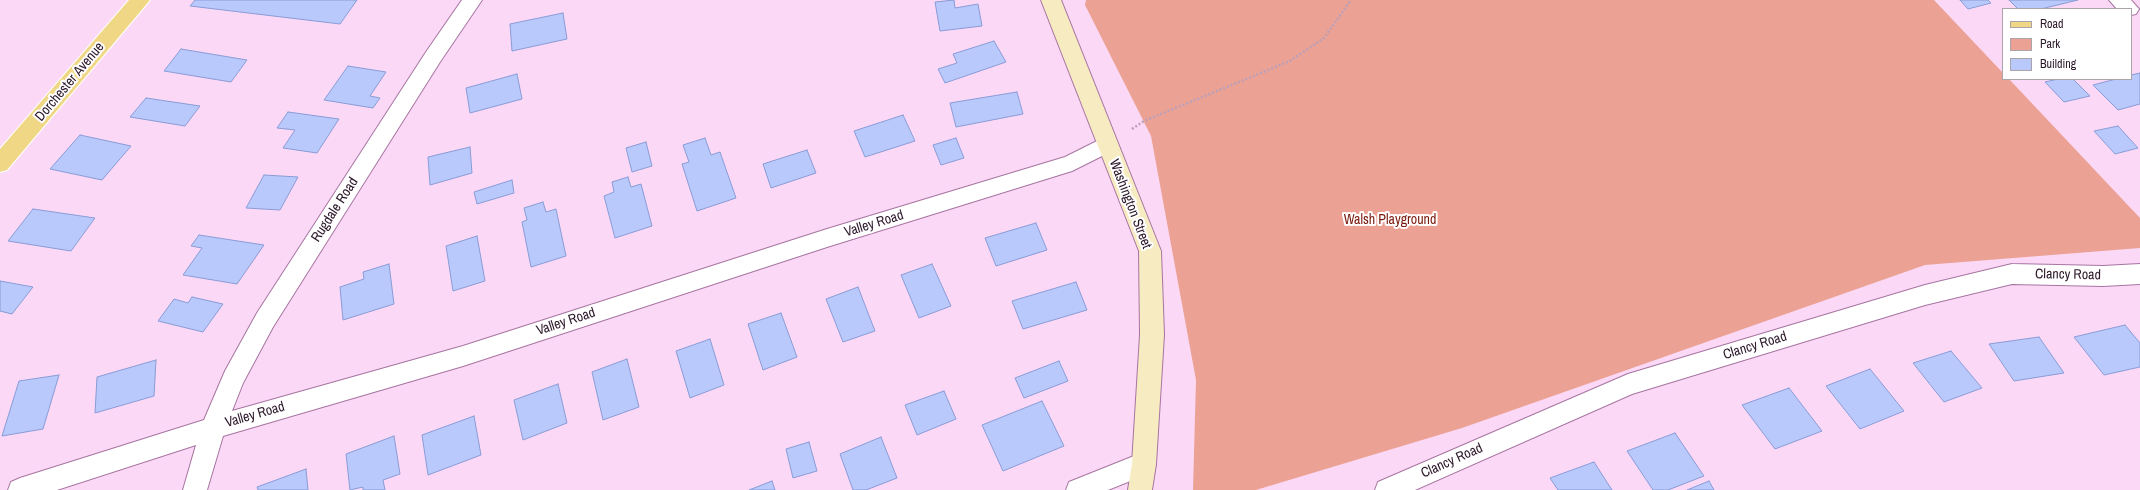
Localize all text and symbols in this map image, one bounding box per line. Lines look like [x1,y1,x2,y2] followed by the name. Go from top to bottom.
[2002,8,2132,80] legend
[2040,16,2064,32] text: Road
[2040,36,2060,52] text: Park
[32,39,108,125] street label: Dorchester Avenue
[2040,56,2076,72] text: Building
[1105,157,1155,251] street label: Washington Street
[308,175,362,245] street label: Rugdale Road
[842,207,906,241] street label: Valley Road
[1344,212,1436,228] park label: Walsh Playground
[2035,266,2101,284] street label: Clancy Road
[534,305,598,339] street label: Valley Road
[1721,328,1789,364] street label: Clancy Road
[223,399,287,431] street label: Valley Road
[1419,440,1485,482] street label: Clancy Road

